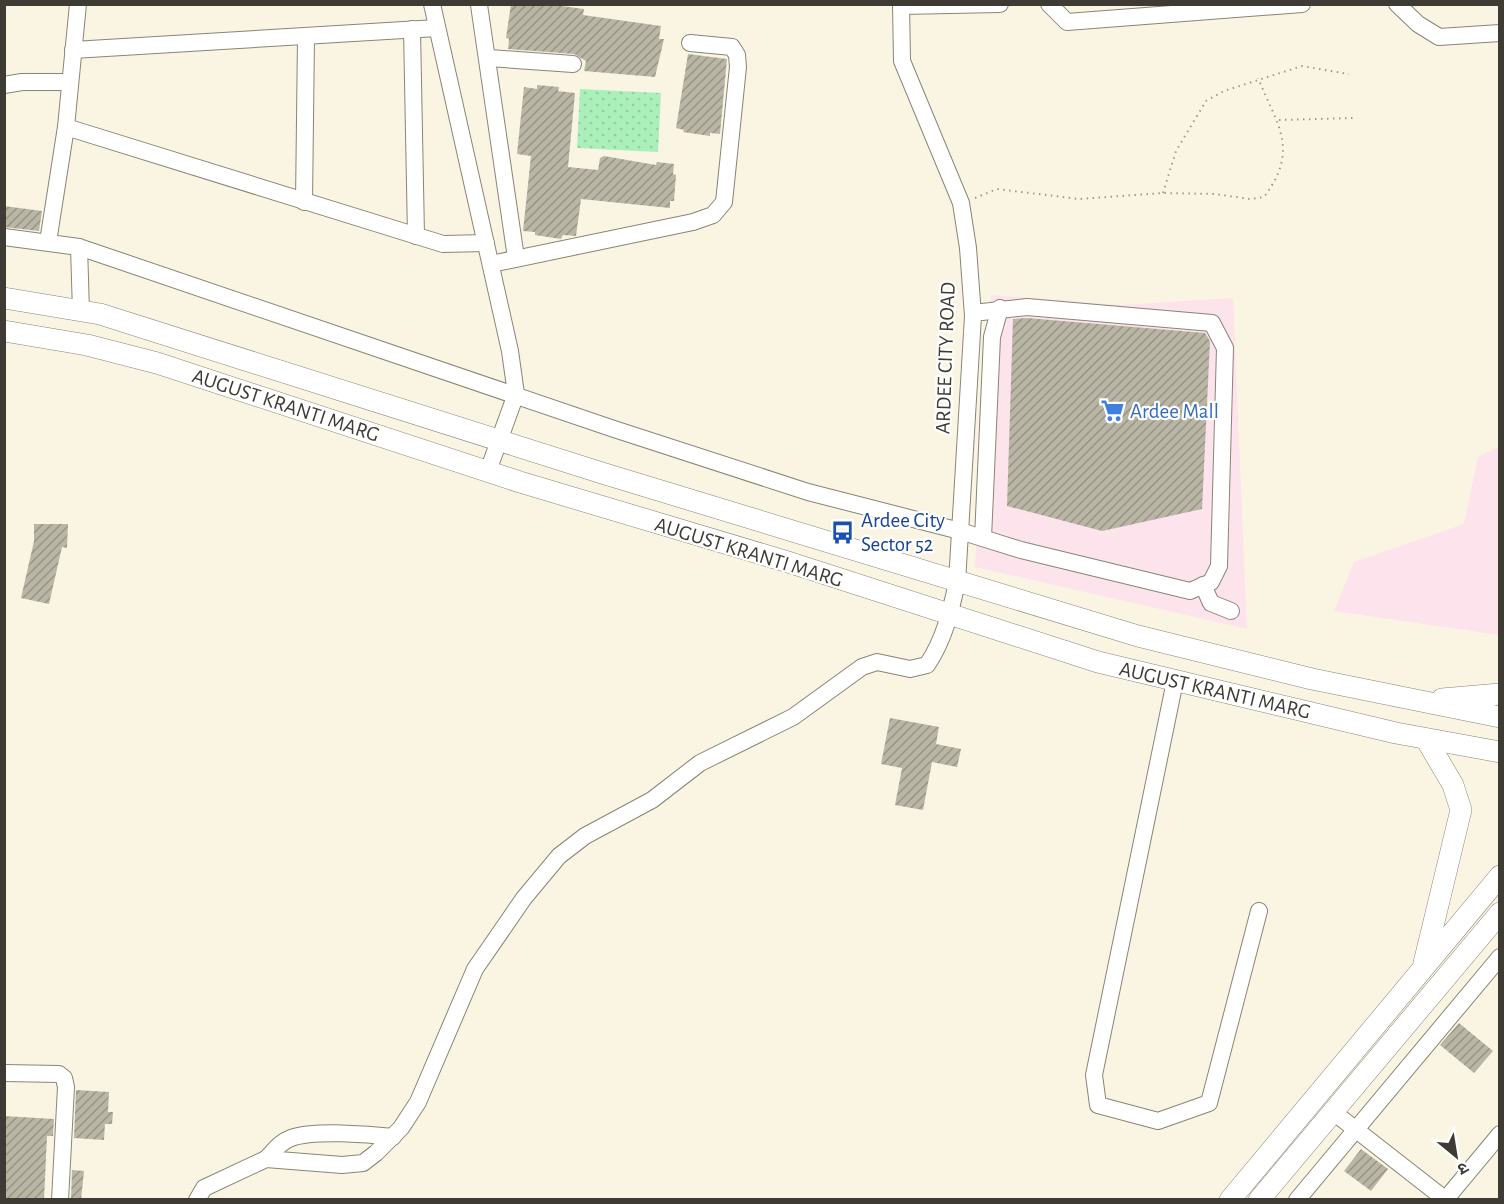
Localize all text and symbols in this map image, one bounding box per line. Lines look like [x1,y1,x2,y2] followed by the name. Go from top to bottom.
[932,282,959,435] street label: ARDEE CITY ROAD
[190,365,382,446] street label: AUGUST KRANTI MARG
[1099,398,1125,424] supermarket icon: Ardee Mall
[1130,401,1219,422] place label: Ardee Mall
[861,510,945,555] place label: Ardee City Sector 52
[652,514,845,591] street label: AUGUST KRANTI MARG
[830,519,856,545] bus stop icon: Ardee City Sector 52
[1117,658,1312,723] street label: AUGUST KRANTI MARG
[1426,1126,1486,1186] north arrow
[1454,1159,1471,1178] text: उ

